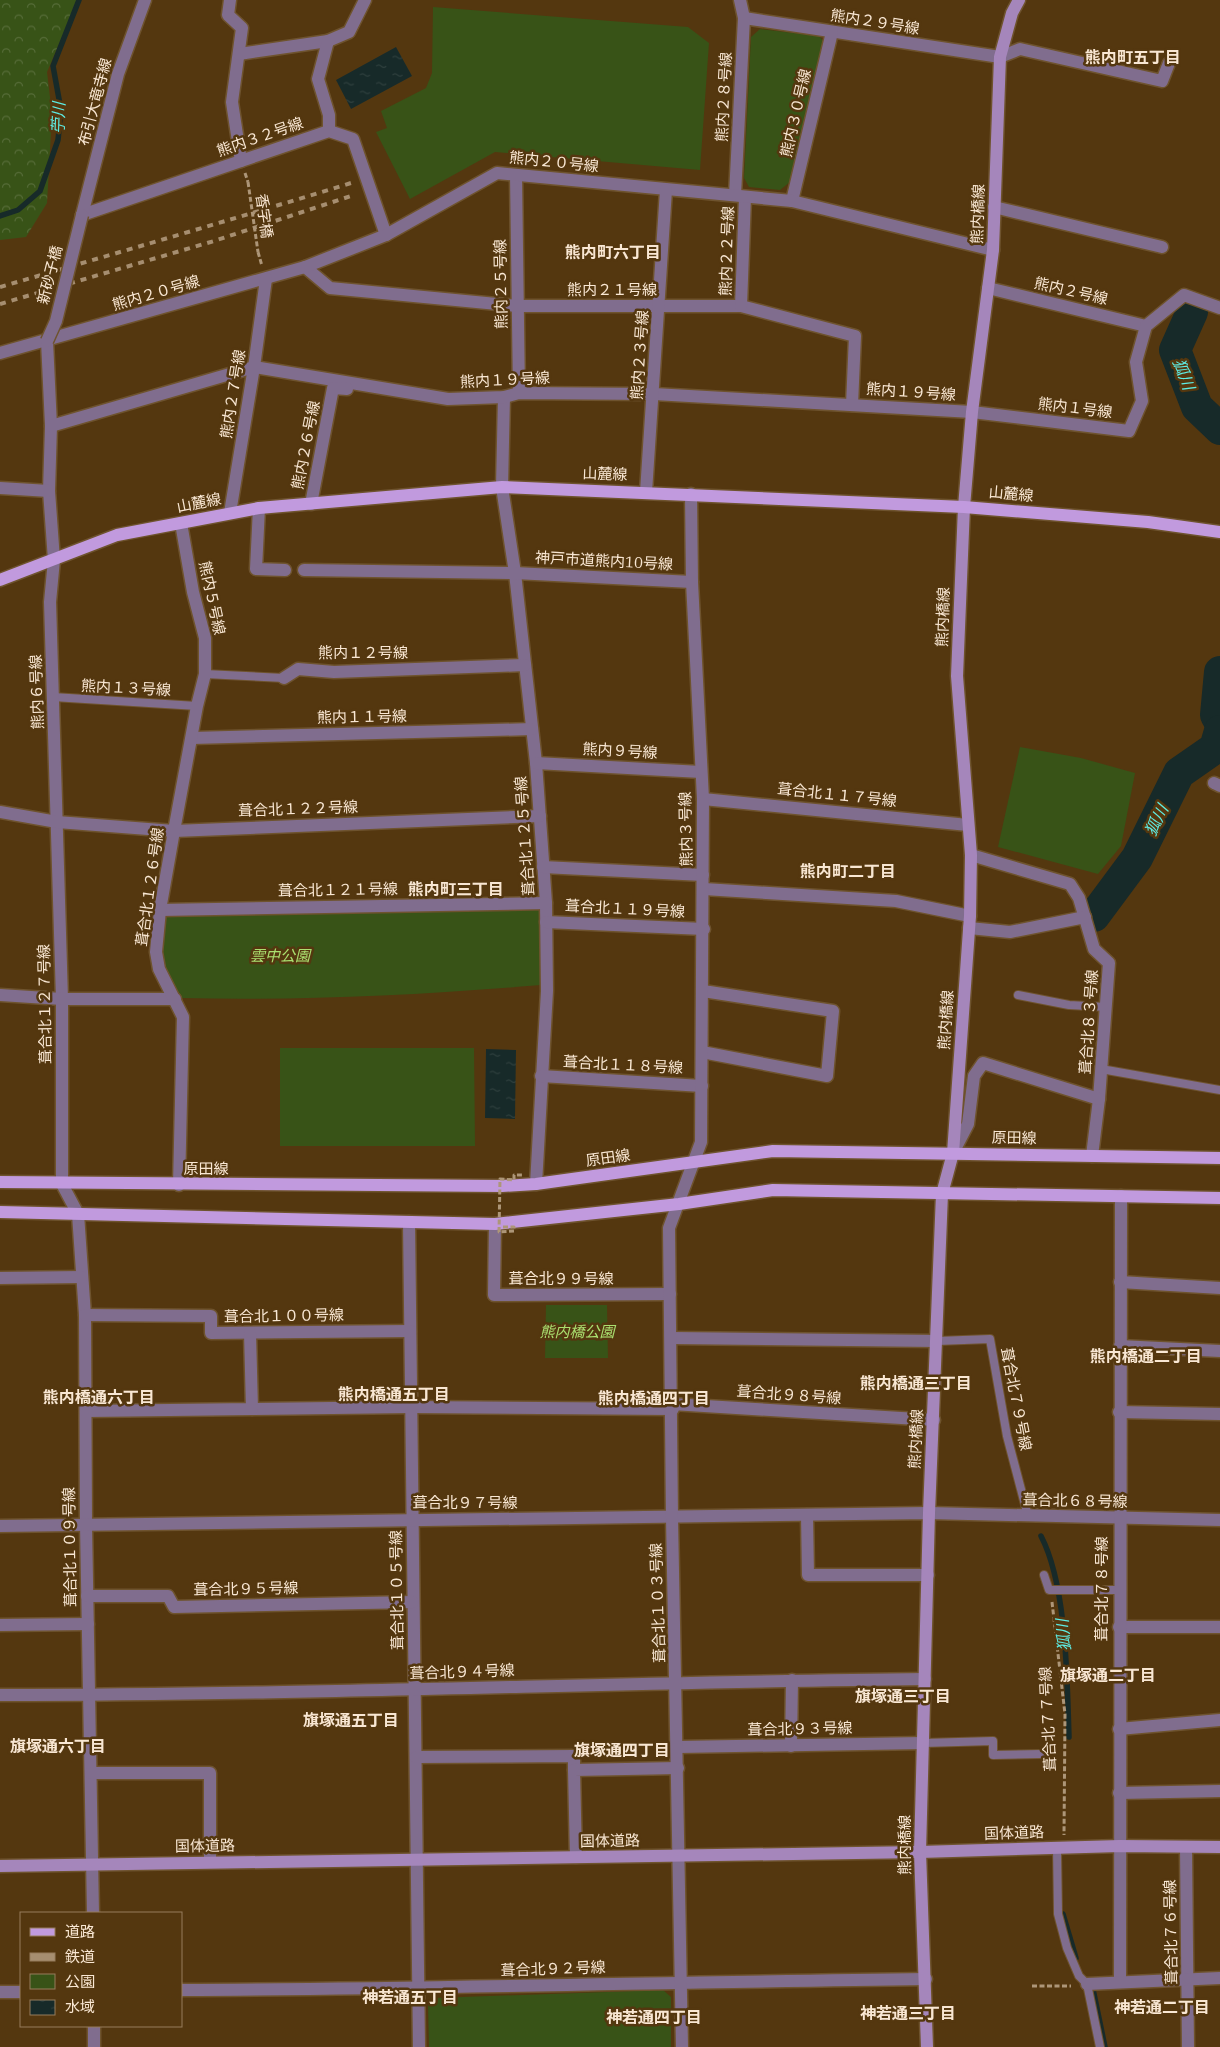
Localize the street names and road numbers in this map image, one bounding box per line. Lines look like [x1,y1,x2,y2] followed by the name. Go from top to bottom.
[829,5,921,38] street label: 熊内２９号線
[712,52,735,142] street label: 熊内２８号線
[74,56,115,148] street label: 布引大竜寺線
[776,67,815,159] street label: 熊内３０号線
[214,113,305,160] street label: 熊内３２号線
[508,147,600,176] street label: 熊内２０号線
[967,184,988,244] street label: 熊内橋線
[252,192,277,240] street label: 香字橋
[715,206,738,296] street label: 熊内２２号線
[490,239,511,329] street label: 熊内２５号線
[33,243,66,306] street label: 新砂子橋
[110,271,202,314] street label: 熊内２０号線
[1032,273,1110,308] street label: 熊内２号線
[567,280,657,299] street label: 熊内２１号線
[627,309,652,401] street label: 熊内２３号線
[216,348,249,440] street label: 熊内２７号線
[460,368,550,391] street label: 熊内１９号線
[865,379,957,404] street label: 熊内１９号線
[1037,394,1113,422] street label: 熊内１号線
[288,399,323,491] street label: 熊内２６号線
[582,463,628,484] street label: 山麓線
[988,482,1034,505] street label: 山麓線
[175,489,223,516] street label: 山麓線
[535,547,673,574] street label: 神戸市道熊内10号線
[195,559,230,637] street label: 熊内５号線
[932,587,953,647] street label: 熊内橋線
[318,643,408,662] street label: 熊内１２号線
[26,654,47,730] street label: 熊内６号線
[81,676,171,699] street label: 熊内１３号線
[317,706,407,727] street label: 熊内１１号線
[582,739,658,762] street label: 熊内９号線
[511,776,538,897] street label: 葺合北１２５号線
[776,779,898,810] street label: 葺合北１１７号線
[675,791,696,867] street label: 熊内３号線
[238,797,358,820] street label: 葺合北１２２号線
[132,826,167,948] street label: 葺合北１２６号線
[278,879,398,900] street label: 葺合北１２１号線
[565,896,685,921] street label: 葺合北１１９号線
[34,944,55,1064] street label: 葺合北１２７号線
[1075,969,1102,1075] street label: 葺合北８３号線
[934,989,957,1051] street label: 熊内橋線
[563,1052,683,1077] street label: 葺合北１１８号線
[991,1128,1037,1147] street label: 原田線
[584,1145,632,1170] street label: 原田線
[183,1159,229,1178] street label: 原田線
[508,1269,614,1288] street label: 葺合北９９号線
[224,1305,344,1326] street label: 葺合北１００号線
[997,1346,1036,1452] street label: 葺合北７９号線
[736,1381,842,1408] street label: 葺合北９８号線
[904,1409,927,1469] street label: 熊内橋線
[59,1487,80,1607] street label: 葺合北１０９号線
[1022,1490,1128,1511] street label: 葺合北６８号線
[412,1493,518,1512] street label: 葺合北９７号線
[386,1530,407,1650] street label: 葺合北１０５号線
[1092,1536,1111,1642] street label: 葺合北７８号線
[646,1543,669,1663] street label: 葺合北１０３号線
[193,1578,299,1599] street label: 葺合北９５号線
[409,1660,515,1683] street label: 葺合北９４号線
[1035,1666,1060,1772] street label: 葺合北７７号線
[747,1718,853,1739] street label: 葺合北９３号線
[895,1815,914,1875] street label: 熊内橋線
[984,1822,1044,1843] street label: 国体道路
[580,1830,640,1851] street label: 国体道路
[175,1835,235,1856] street label: 国体道路
[1160,1879,1181,1985] street label: 葺合北７６号線
[500,1957,606,1980] street label: 葺合北９２号線

